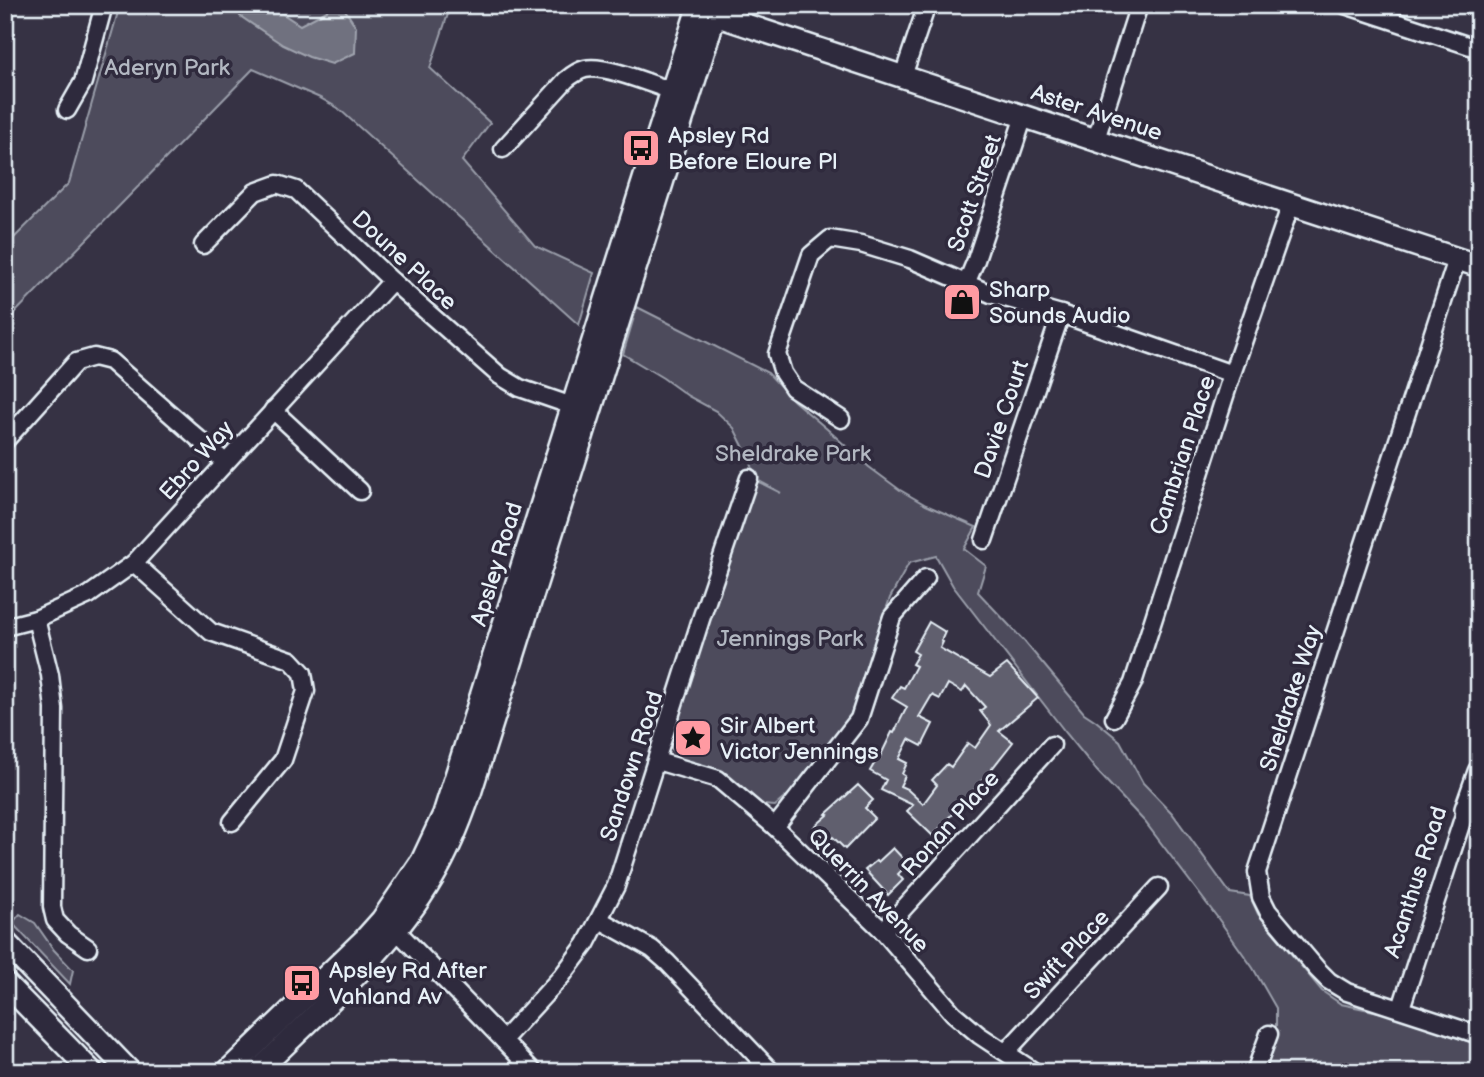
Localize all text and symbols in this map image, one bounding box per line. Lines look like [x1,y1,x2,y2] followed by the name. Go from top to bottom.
[104,54,231,82] park label: Aderyn Park
[1028,79,1166,147] street label: Aster Avenue
[668,122,837,176] place label: Apsley Rd Before Eloure Pl
[620,127,662,169] bus stop icon: Apsley Rd Before Eloure Pl
[942,131,1008,256] street label: Scott Street
[346,205,463,316] street label: Doune Place
[989,276,1131,330] place label: Sharp Sounds Audio
[941,281,983,323] shop icon: Sharp Sounds Audio
[969,356,1035,482] street label: Davie Court
[1144,372,1222,538] street label: Cambrian Place
[154,415,240,506] street label: Ebro Way
[715,440,872,468] park label: Sheldrake Park
[465,499,529,630] street label: Apsley Road
[1254,621,1328,775] street label: Sheldrake Way
[717,625,864,653] park label: Jennings Park
[594,688,669,845] street label: Sandown Road
[720,712,879,766] place label: Sir Albert Victor Jennings
[672,717,714,759] place icon: Sir Albert Victor Jennings
[896,765,1006,882] street label: Ronan Place
[1378,803,1454,962] street label: Acanthus Road
[802,822,935,959] street label: Querrin Avenue
[1018,904,1116,1006] street label: Swift Place
[329,957,487,1011] place label: Apsley Rd After Vahland Av
[281,962,323,1004] bus stop icon: Apsley Rd After Vahland Av

